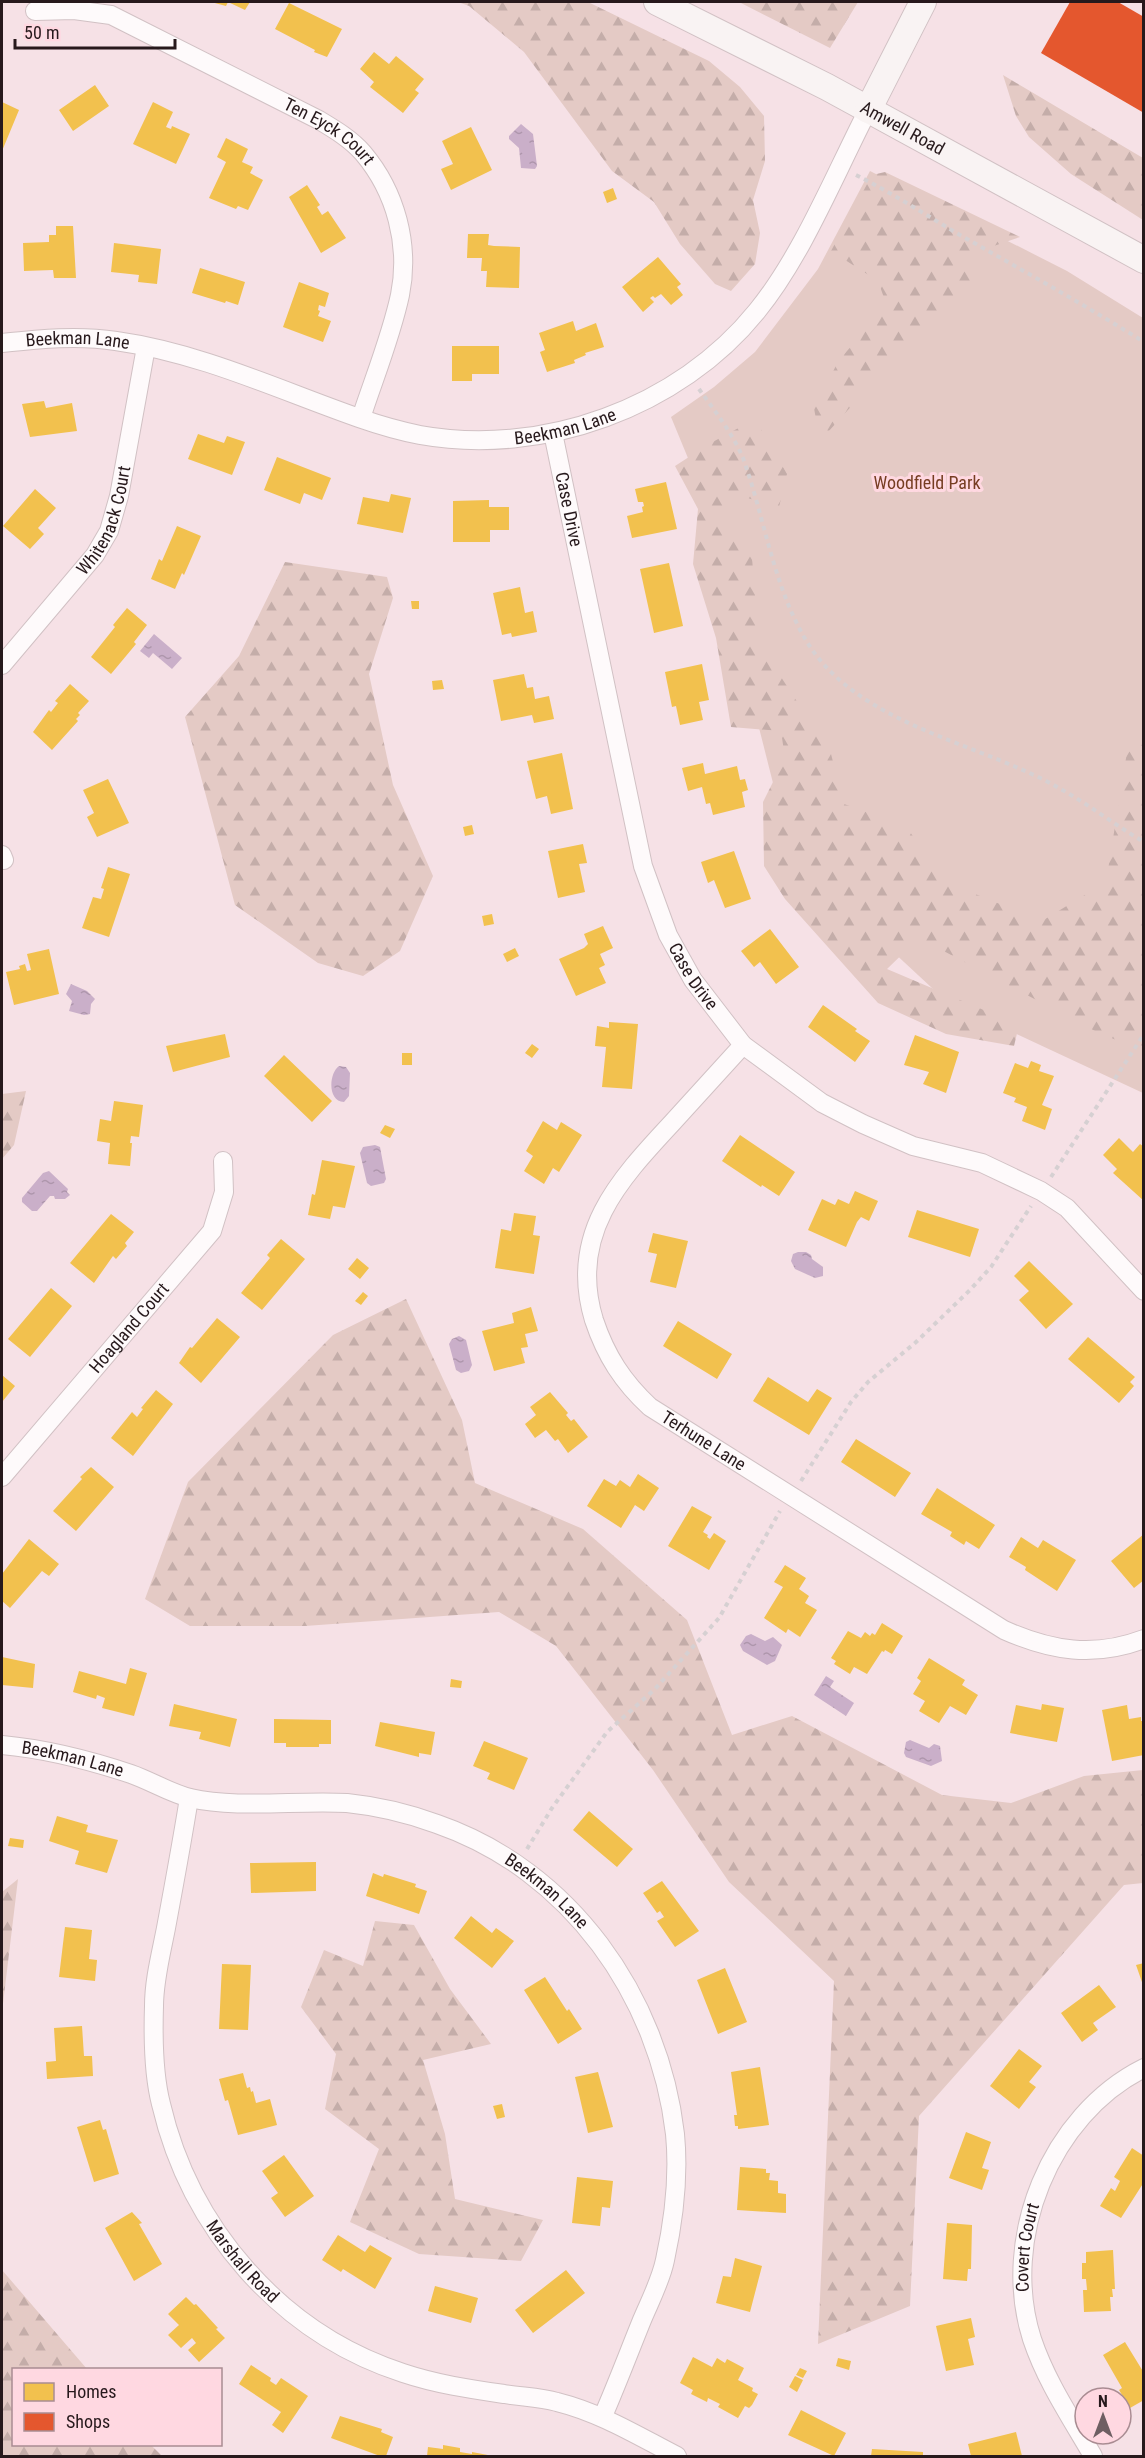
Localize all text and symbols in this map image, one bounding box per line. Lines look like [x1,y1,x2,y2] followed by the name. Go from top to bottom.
[15,12,176,50] scale bar
[24,22,59,43] text: 50 m
[280,93,379,169] street label: Ten Eyck Court
[857,96,948,159] street label: Amwell Road
[25,327,131,353] street label: Beekman Lane
[513,403,619,448] street label: Beekman Lane
[72,464,134,579] street label: Whitenack Court
[551,470,587,548] street label: Case Drive
[874,472,981,493] park label: Woodfield Park
[664,939,723,1014] street label: Case Drive
[85,1278,173,1377] street label: Hoagland Court
[658,1406,750,1475] street label: Terhune Lane
[20,1736,126,1781] street label: Beekman Lane
[501,1848,593,1933] street label: Beekman Lane
[1011,2200,1043,2293] street label: Covert Court
[202,2216,283,2307] street label: Marshall Road
[12,2368,222,2446] legend
[66,2381,116,2402] text: Homes
[1073,2386,1133,2446] north arrow
[1098,2392,1108,2411] text: N
[66,2411,110,2432] text: Shops

